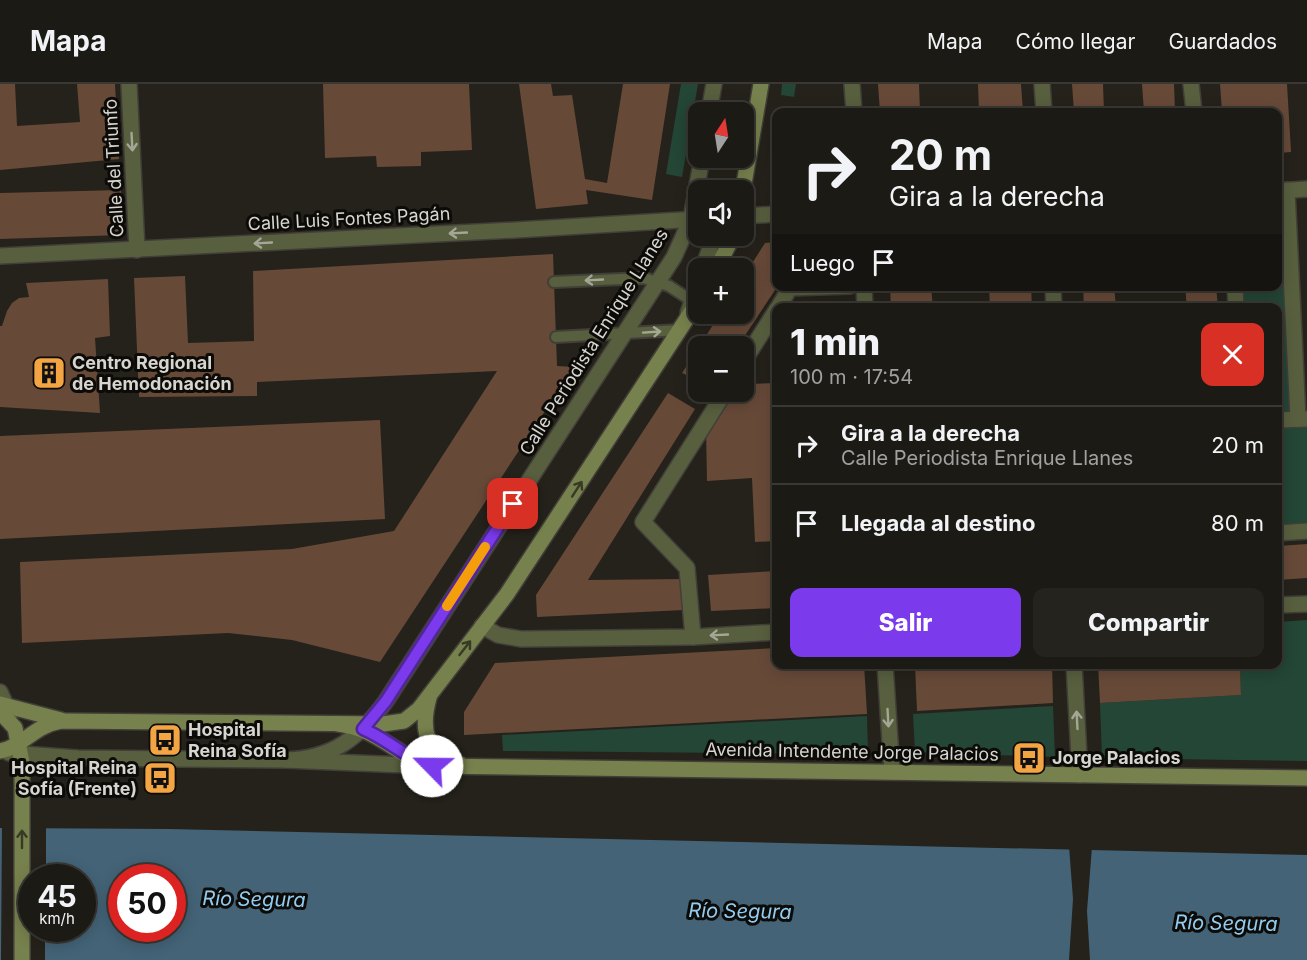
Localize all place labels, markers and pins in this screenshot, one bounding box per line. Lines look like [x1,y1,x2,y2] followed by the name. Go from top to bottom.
[72,352,232,394] place label: Centro Regional de Hemodonación
[31,355,67,391] building icon: Centro Regional de Hemodonación
[487,478,538,529] pin
[188,719,287,761] place label: Hospital Reina Sofía
[147,722,183,758] bus stop icon: Hospital Reina Sofía
[1011,740,1047,776] bus stop icon: Jorge Palacios
[1052,747,1181,768] place label: Jorge Palacios
[11,757,137,799] place label: Hospital Reina Sofía (Frente)
[142,760,178,796] bus stop icon: Hospital Reina Sofía (Frente)

